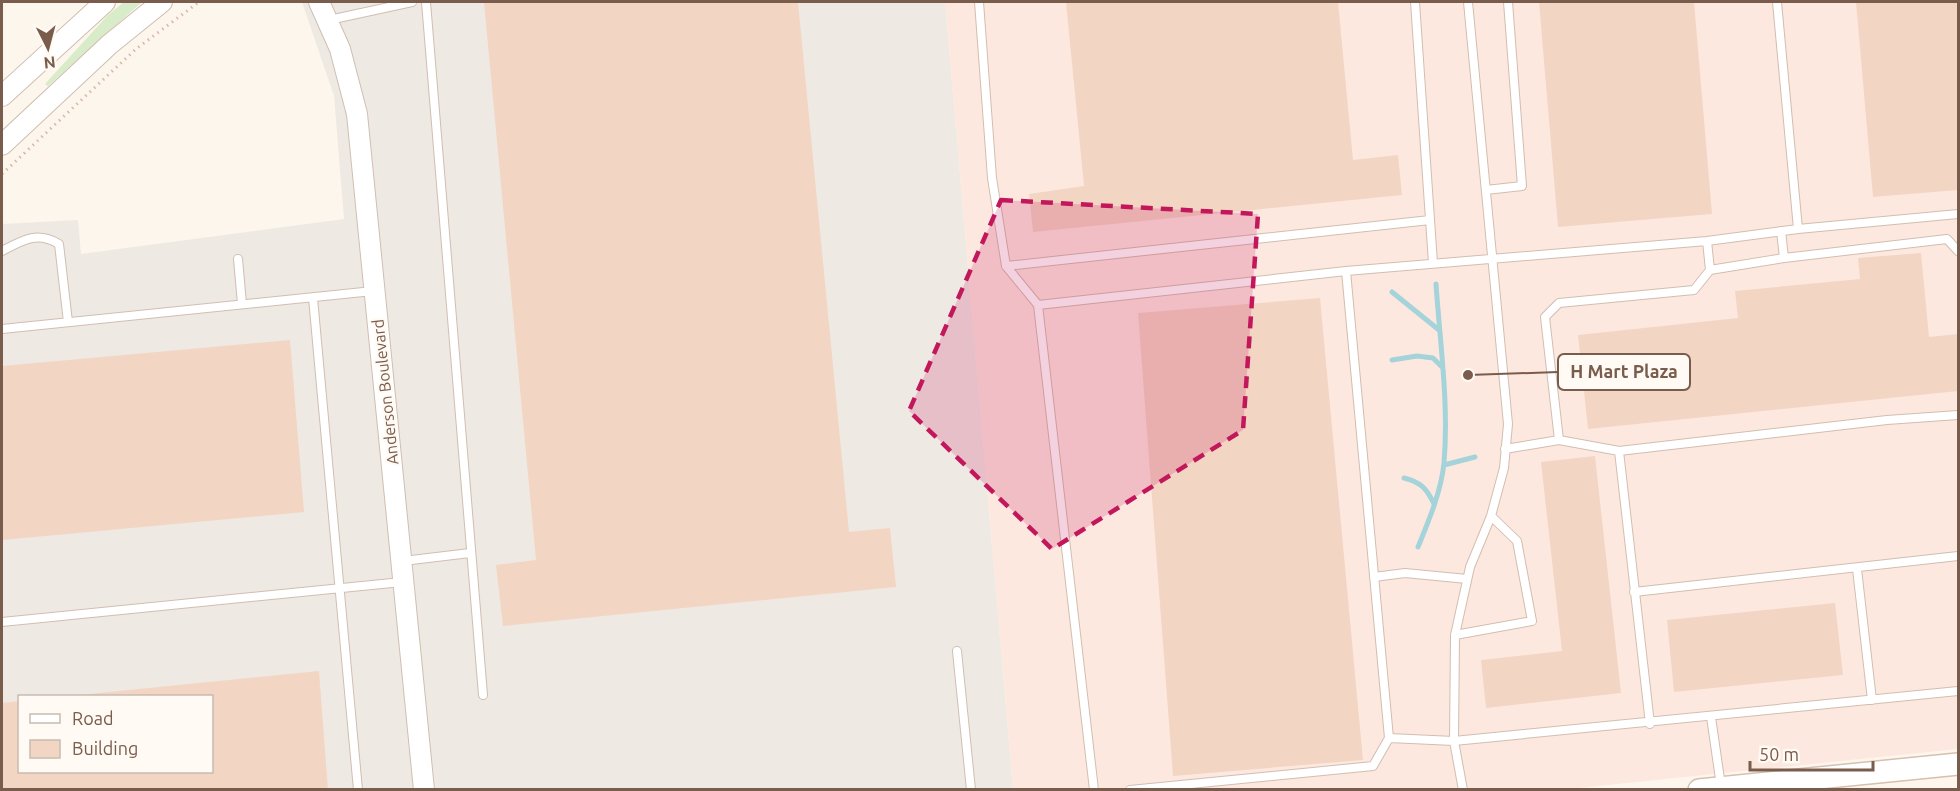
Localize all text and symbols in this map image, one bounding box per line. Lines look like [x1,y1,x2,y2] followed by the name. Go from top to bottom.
[18,18,78,78] north arrow
[43,53,56,72] text: N
[368,318,402,466] street label: Anderson Boulevard
[1558,354,1690,390] callout: H Mart Plaza
[1570,361,1678,381] text: H Mart Plaza
[18,695,213,773] legend
[72,708,114,728] text: Road
[1750,734,1873,772] scale bar
[72,738,138,758] text: Building
[1759,744,1799,764] text: 50 m

